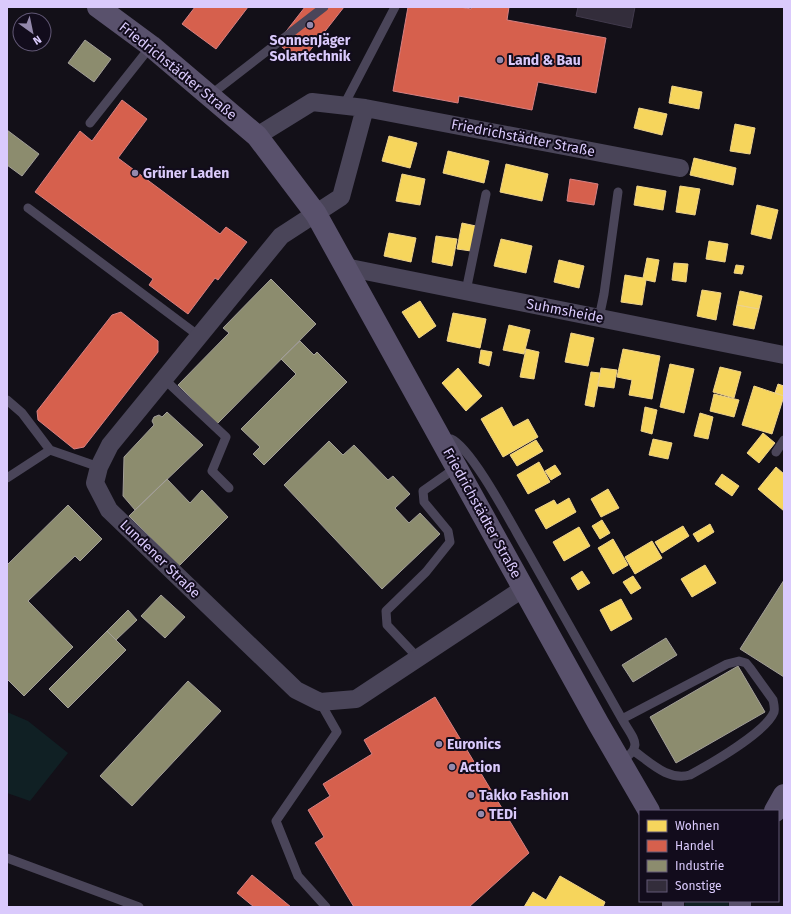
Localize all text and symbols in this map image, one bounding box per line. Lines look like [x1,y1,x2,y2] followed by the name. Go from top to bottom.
[12,12,52,52] north arrow
[116,18,240,124] street label: Friedrichstädter Straße
[305,20,315,30] marker: SonnenJäger Solartechnik
[270,32,351,65] place label: SonnenJäger Solartechnik
[31,33,44,47] text: N
[508,52,581,69] place label: Land & Bau
[495,55,505,65] marker: Land & Bau
[450,116,596,160] street label: Friedrichstädter Straße
[143,165,229,182] place label: Grüner Laden
[130,168,140,178] marker: Grüner Laden
[525,295,605,327] street label: Suhmsheide
[439,445,525,581] street label: Friedrichstädter Straße
[116,516,204,602] street label: Lundener Straße
[447,736,501,753] place label: Euronics
[434,739,444,749] marker: Euronics
[459,759,501,776] place label: Action
[447,762,457,772] marker: Action
[479,787,569,804] place label: Takko Fashion
[466,790,476,800] marker: Takko Fashion
[489,806,517,823] place label: TEDi
[476,809,486,819] marker: TEDi
[639,810,779,902] legend
[675,819,719,833] text: Wohnen
[675,839,714,853] text: Handel
[675,859,724,873] text: Industrie
[675,879,722,893] text: Sonstige

